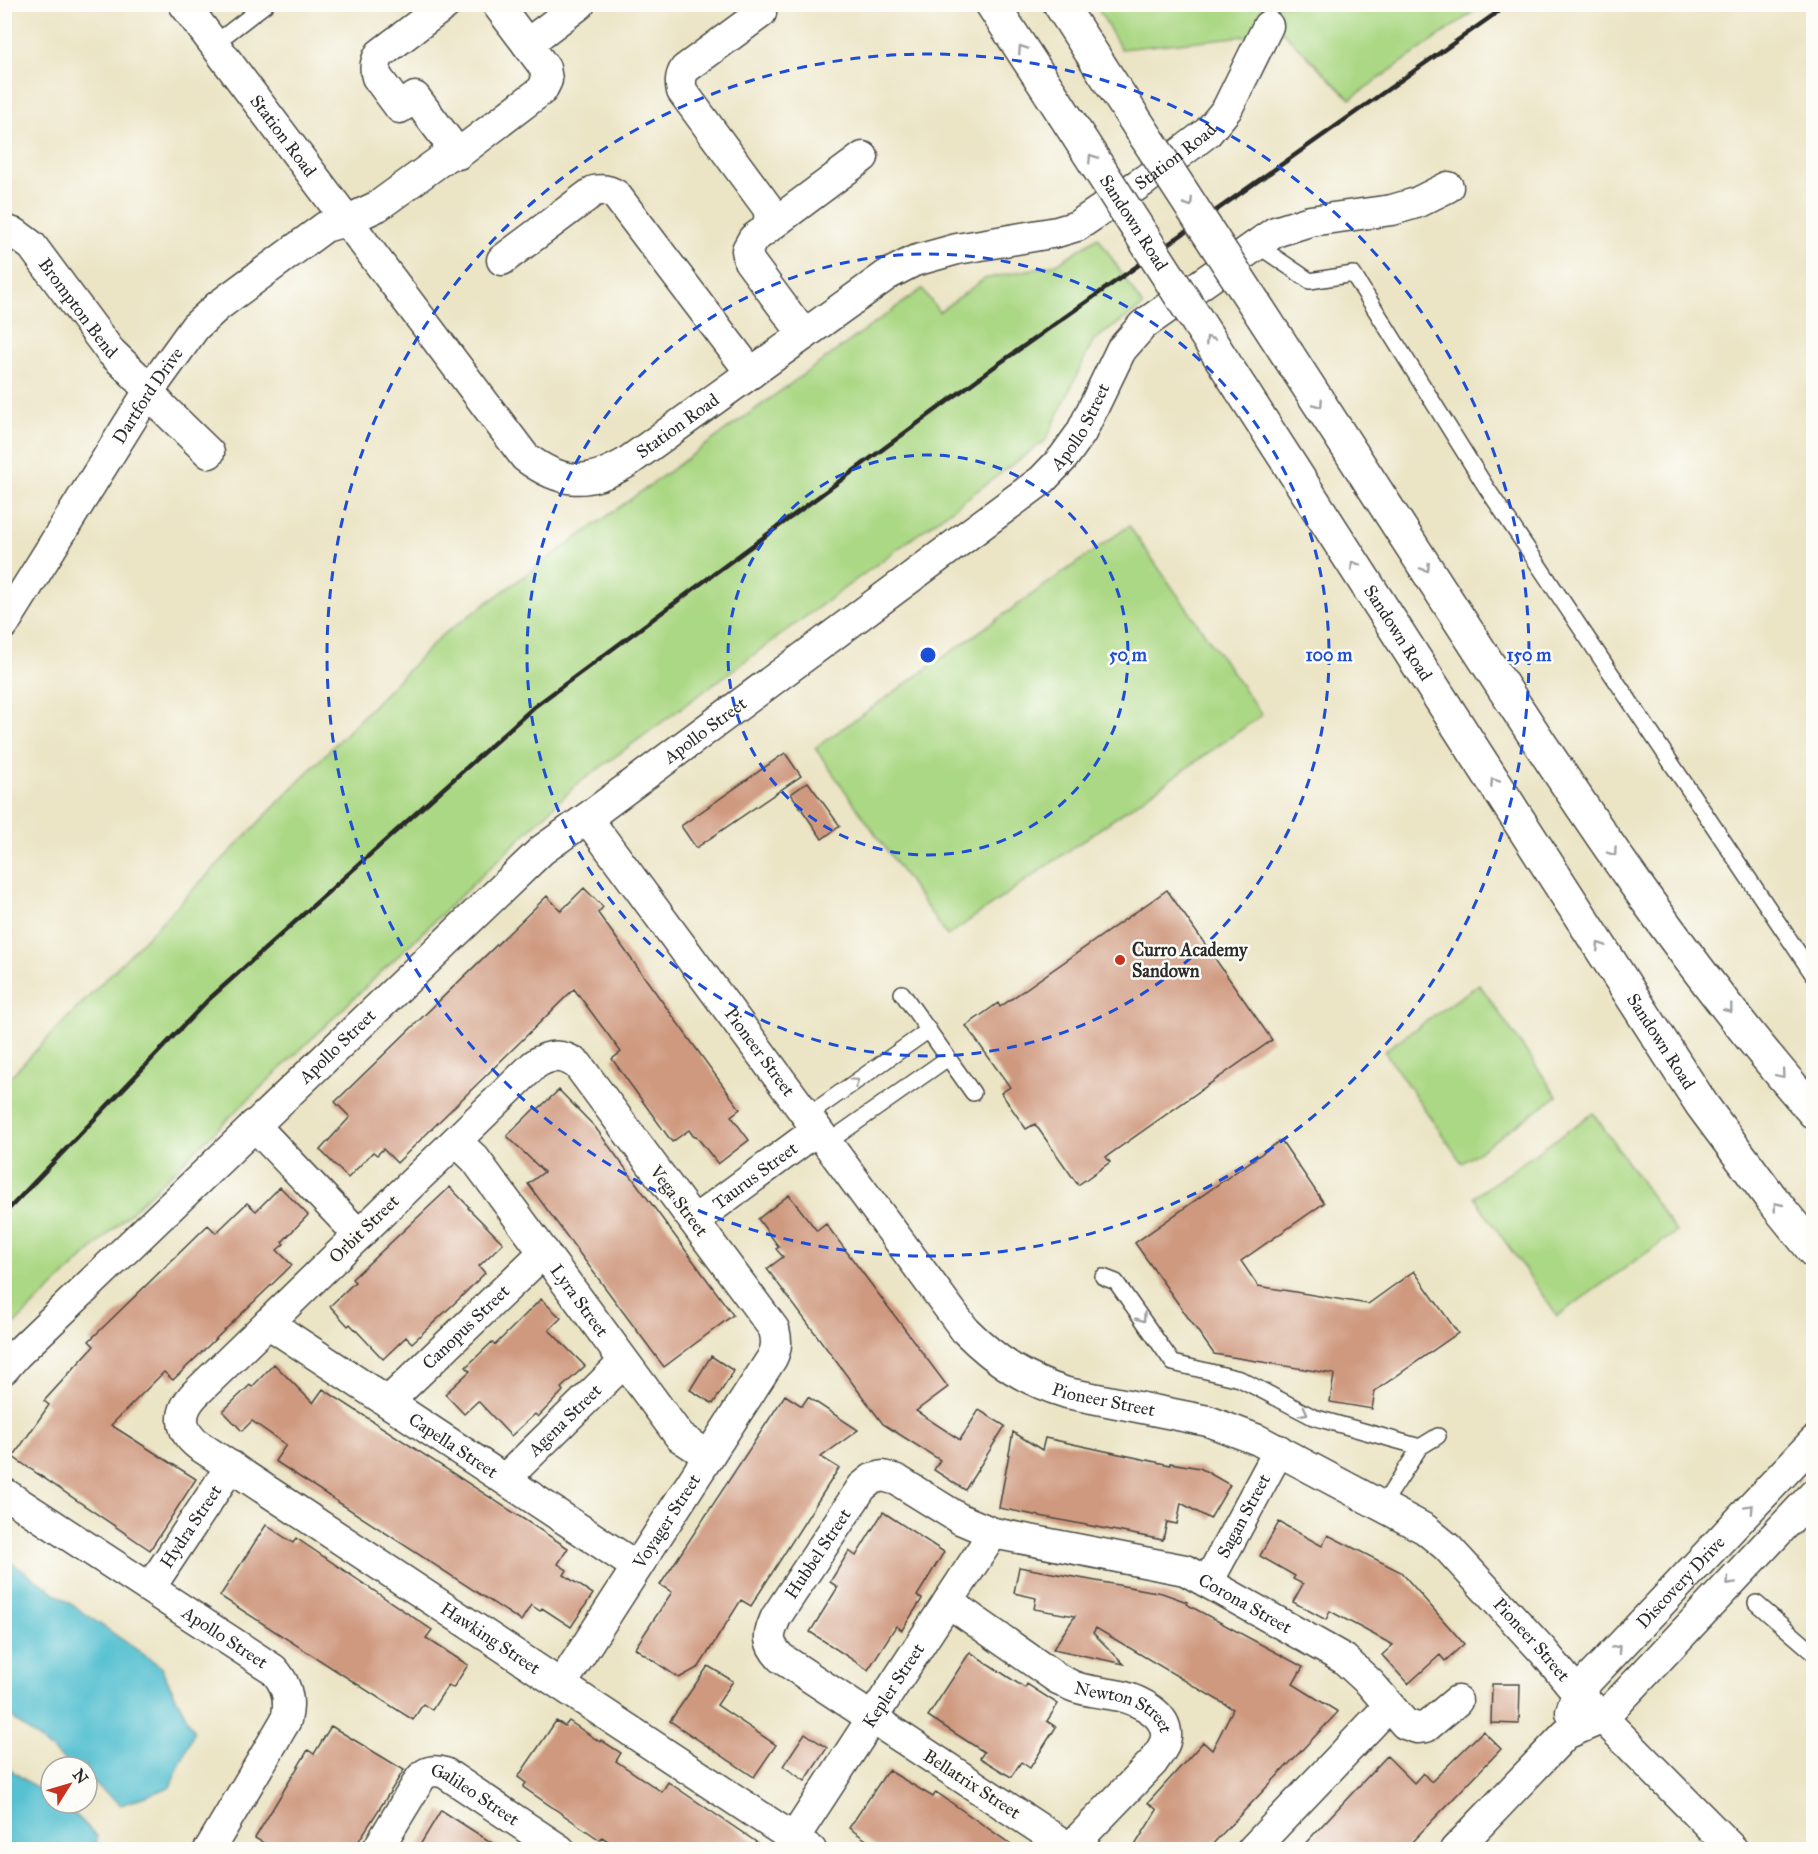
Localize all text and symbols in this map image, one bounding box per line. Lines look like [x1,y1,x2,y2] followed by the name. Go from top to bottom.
[1018,45,1029,56] one-way arrow
[245,91,321,181] street label: Station Road
[1131,119,1221,195] street label: Station Road
[1088,154,1100,164] one-way arrow
[1095,171,1173,275] street label: Sandown Road
[1181,197,1193,207] one-way arrow
[34,254,122,363] street label: Brompton Bend
[1205,336,1217,346] one-way arrow
[108,343,188,448] street label: Dartford Drive
[1045,379,1115,476] street label: Apollo Street
[632,389,723,463] street label: Station Road
[1312,398,1323,409] one-way arrow
[1350,561,1362,571] one-way arrow
[1418,562,1430,572] one-way arrow
[1359,581,1437,685] street label: Sandown Road
[1109,644,1148,666] text: 50 m
[1306,644,1353,666] text: 100 m
[1507,644,1552,666] text: 150 m
[918,645,938,665] centre of rings
[659,692,751,769] street label: Apollo Street
[1491,777,1502,788] one-way arrow
[1606,846,1617,857] one-way arrow
[1132,939,1249,982] place label: Curro Academy Sandown
[1596,941,1607,952] one-way arrow
[1113,953,1127,967] marker: Curro Academy Sandown
[1622,989,1700,1094] street label: Sandown Road
[1721,1002,1732,1013] one-way arrow
[294,1004,381,1089] street label: Apollo Street
[720,1004,800,1101] street label: Pioneer Street
[1773,1067,1784,1078] one-way arrow
[848,1078,859,1089] one-way arrow
[708,1137,802,1214] street label: Taurus Street
[644,1160,713,1242] street label: Vega Street
[324,1190,404,1268] street label: Orbit Street
[1773,1202,1784,1213] one-way arrow
[545,1260,614,1342] street label: Lyra Street
[418,1280,515,1374] street label: Canopus Street
[1135,1311,1146,1322] one-way arrow
[1049,1378,1158,1421] street label: Pioneer Street
[523,1379,607,1462] street label: Agena Street
[1297,1405,1308,1416] one-way arrow
[404,1408,502,1483] street label: Capella Street
[628,1469,705,1573] street label: Voyager Street
[1212,1470,1275,1562] street label: Sagan Street
[155,1480,227,1572] street label: Hydra Street
[780,1504,856,1603] street label: Hubbel Street
[1743,1504,1754,1515] one-way arrow
[1632,1531,1730,1633] street label: Discovery Drive
[1195,1569,1296,1639] street label: Corona Street
[1727,1575,1738,1586] one-way arrow
[1489,1593,1575,1686] street label: Pioneer Street
[437,1597,545,1679] street label: Hawking Street
[177,1601,272,1674] street label: Apollo Street
[858,1639,929,1732] street label: Kepler Street
[1609,1646,1620,1657] one-way arrow
[1072,1677,1177,1735] street label: Newton Street
[919,1744,1025,1824] street label: Bellatrix Street
[39,1755,99,1815] north arrow
[430,1760,524,1831] street label: Galileo Street
[69,1765,93,1788] text: N

